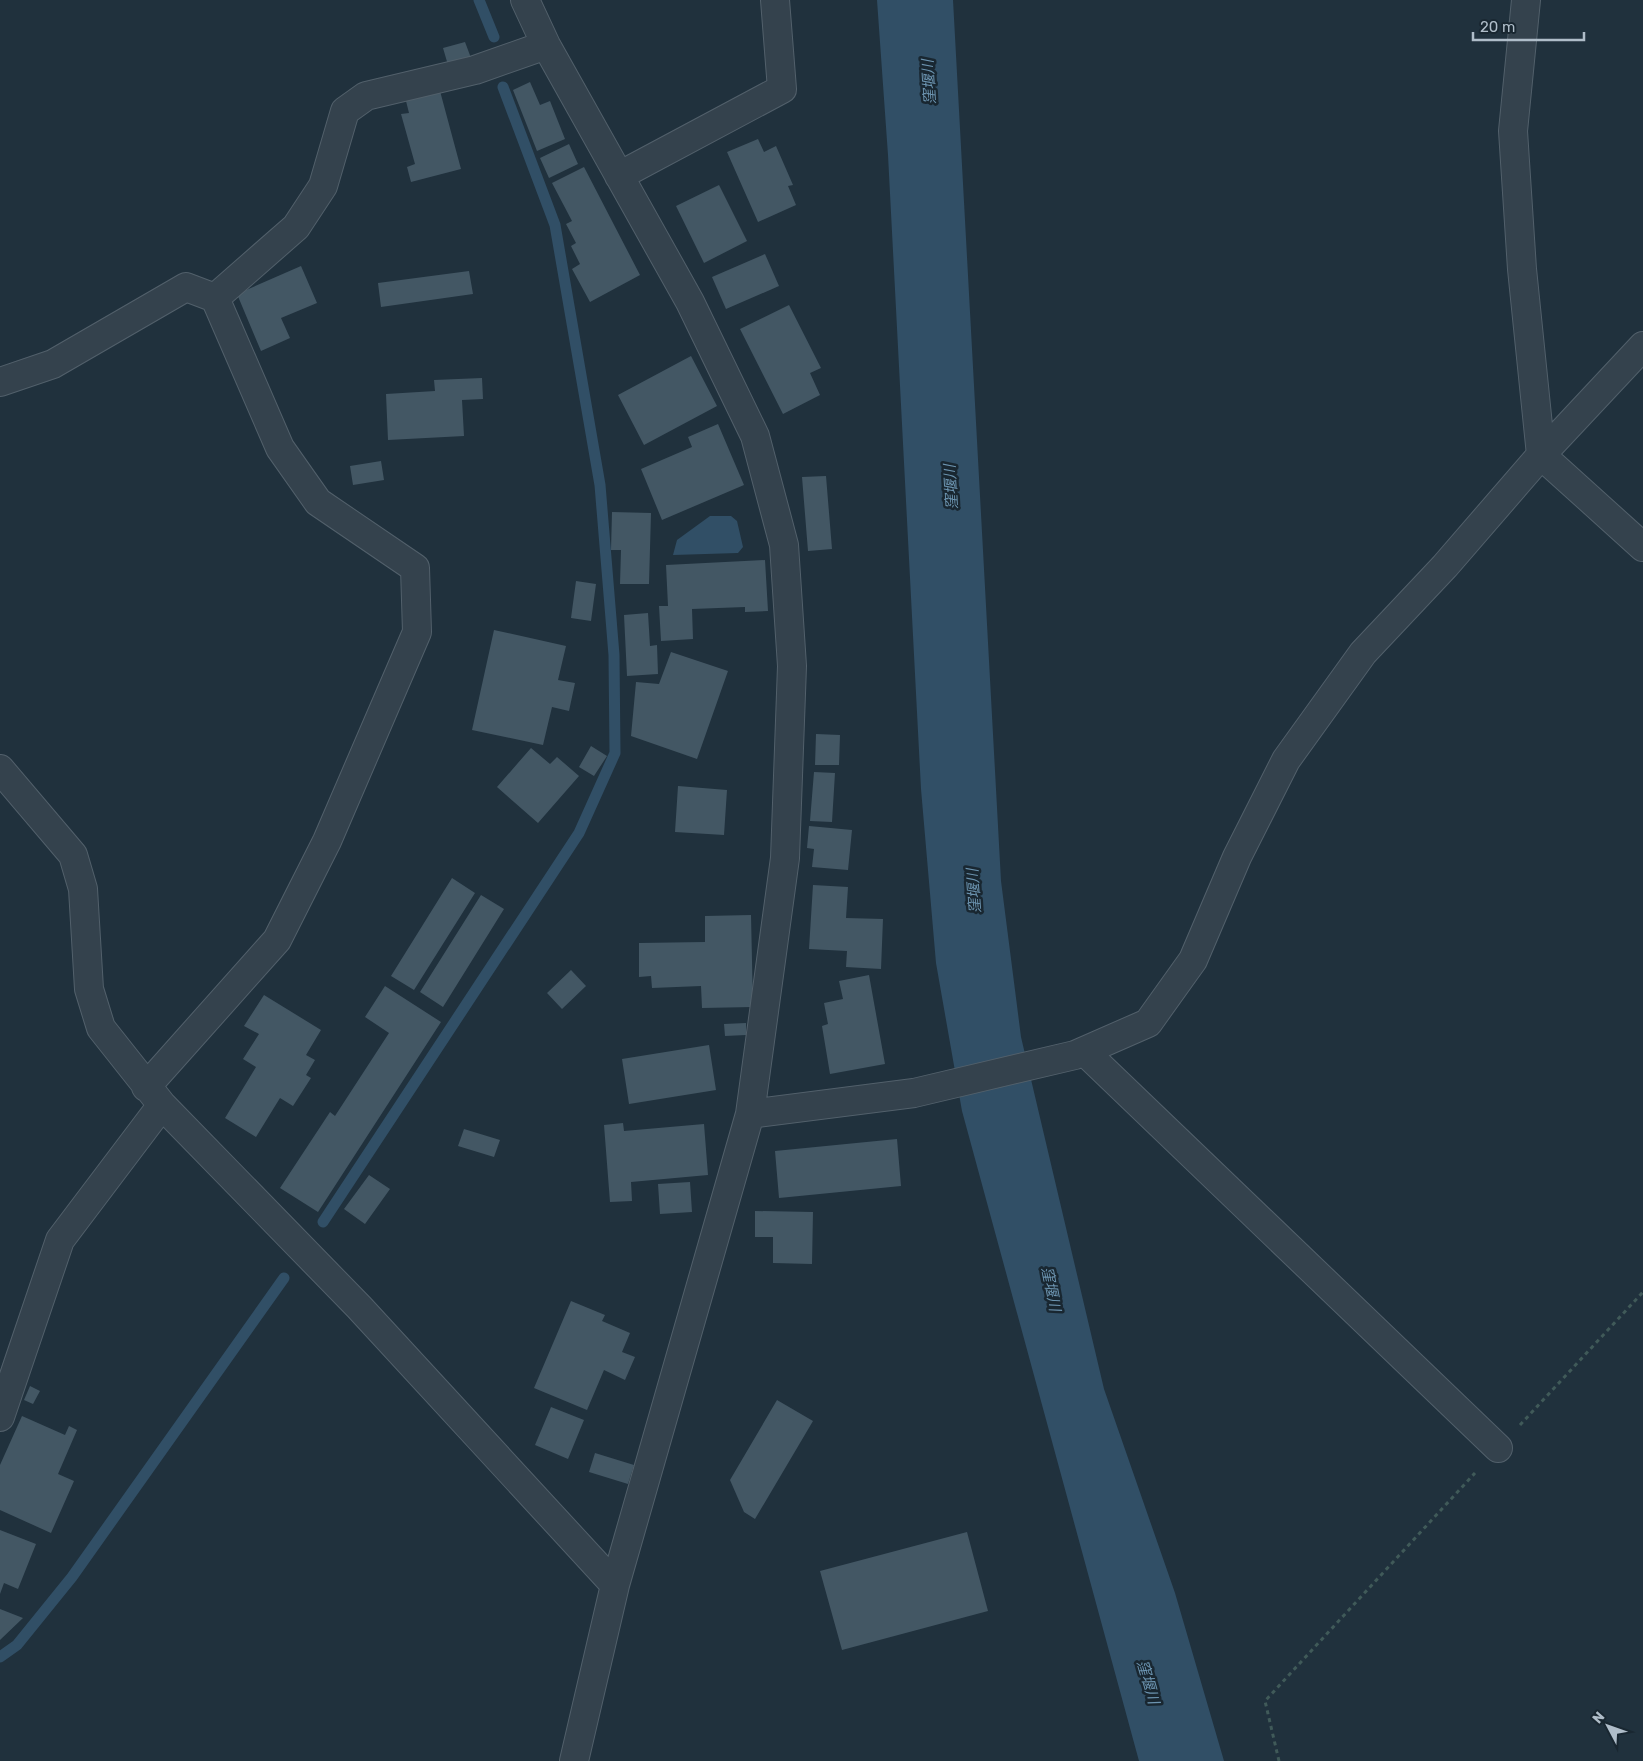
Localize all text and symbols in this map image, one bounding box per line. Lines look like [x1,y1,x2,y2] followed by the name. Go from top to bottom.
[1473,10,1584,42] scale bar
[1480,18,1515,36] text: 20 m
[919,57,939,105] water label: 窪堰川
[941,462,961,510] water label: 窪堰川
[963,866,985,914] water label: 窪堰川
[1038,1265,1065,1315] water label: 窪堰川
[1133,1658,1163,1708] water label: 窪堰川
[1583,1701,1633,1751] north arrow
[1589,1708,1608,1727] text: N

